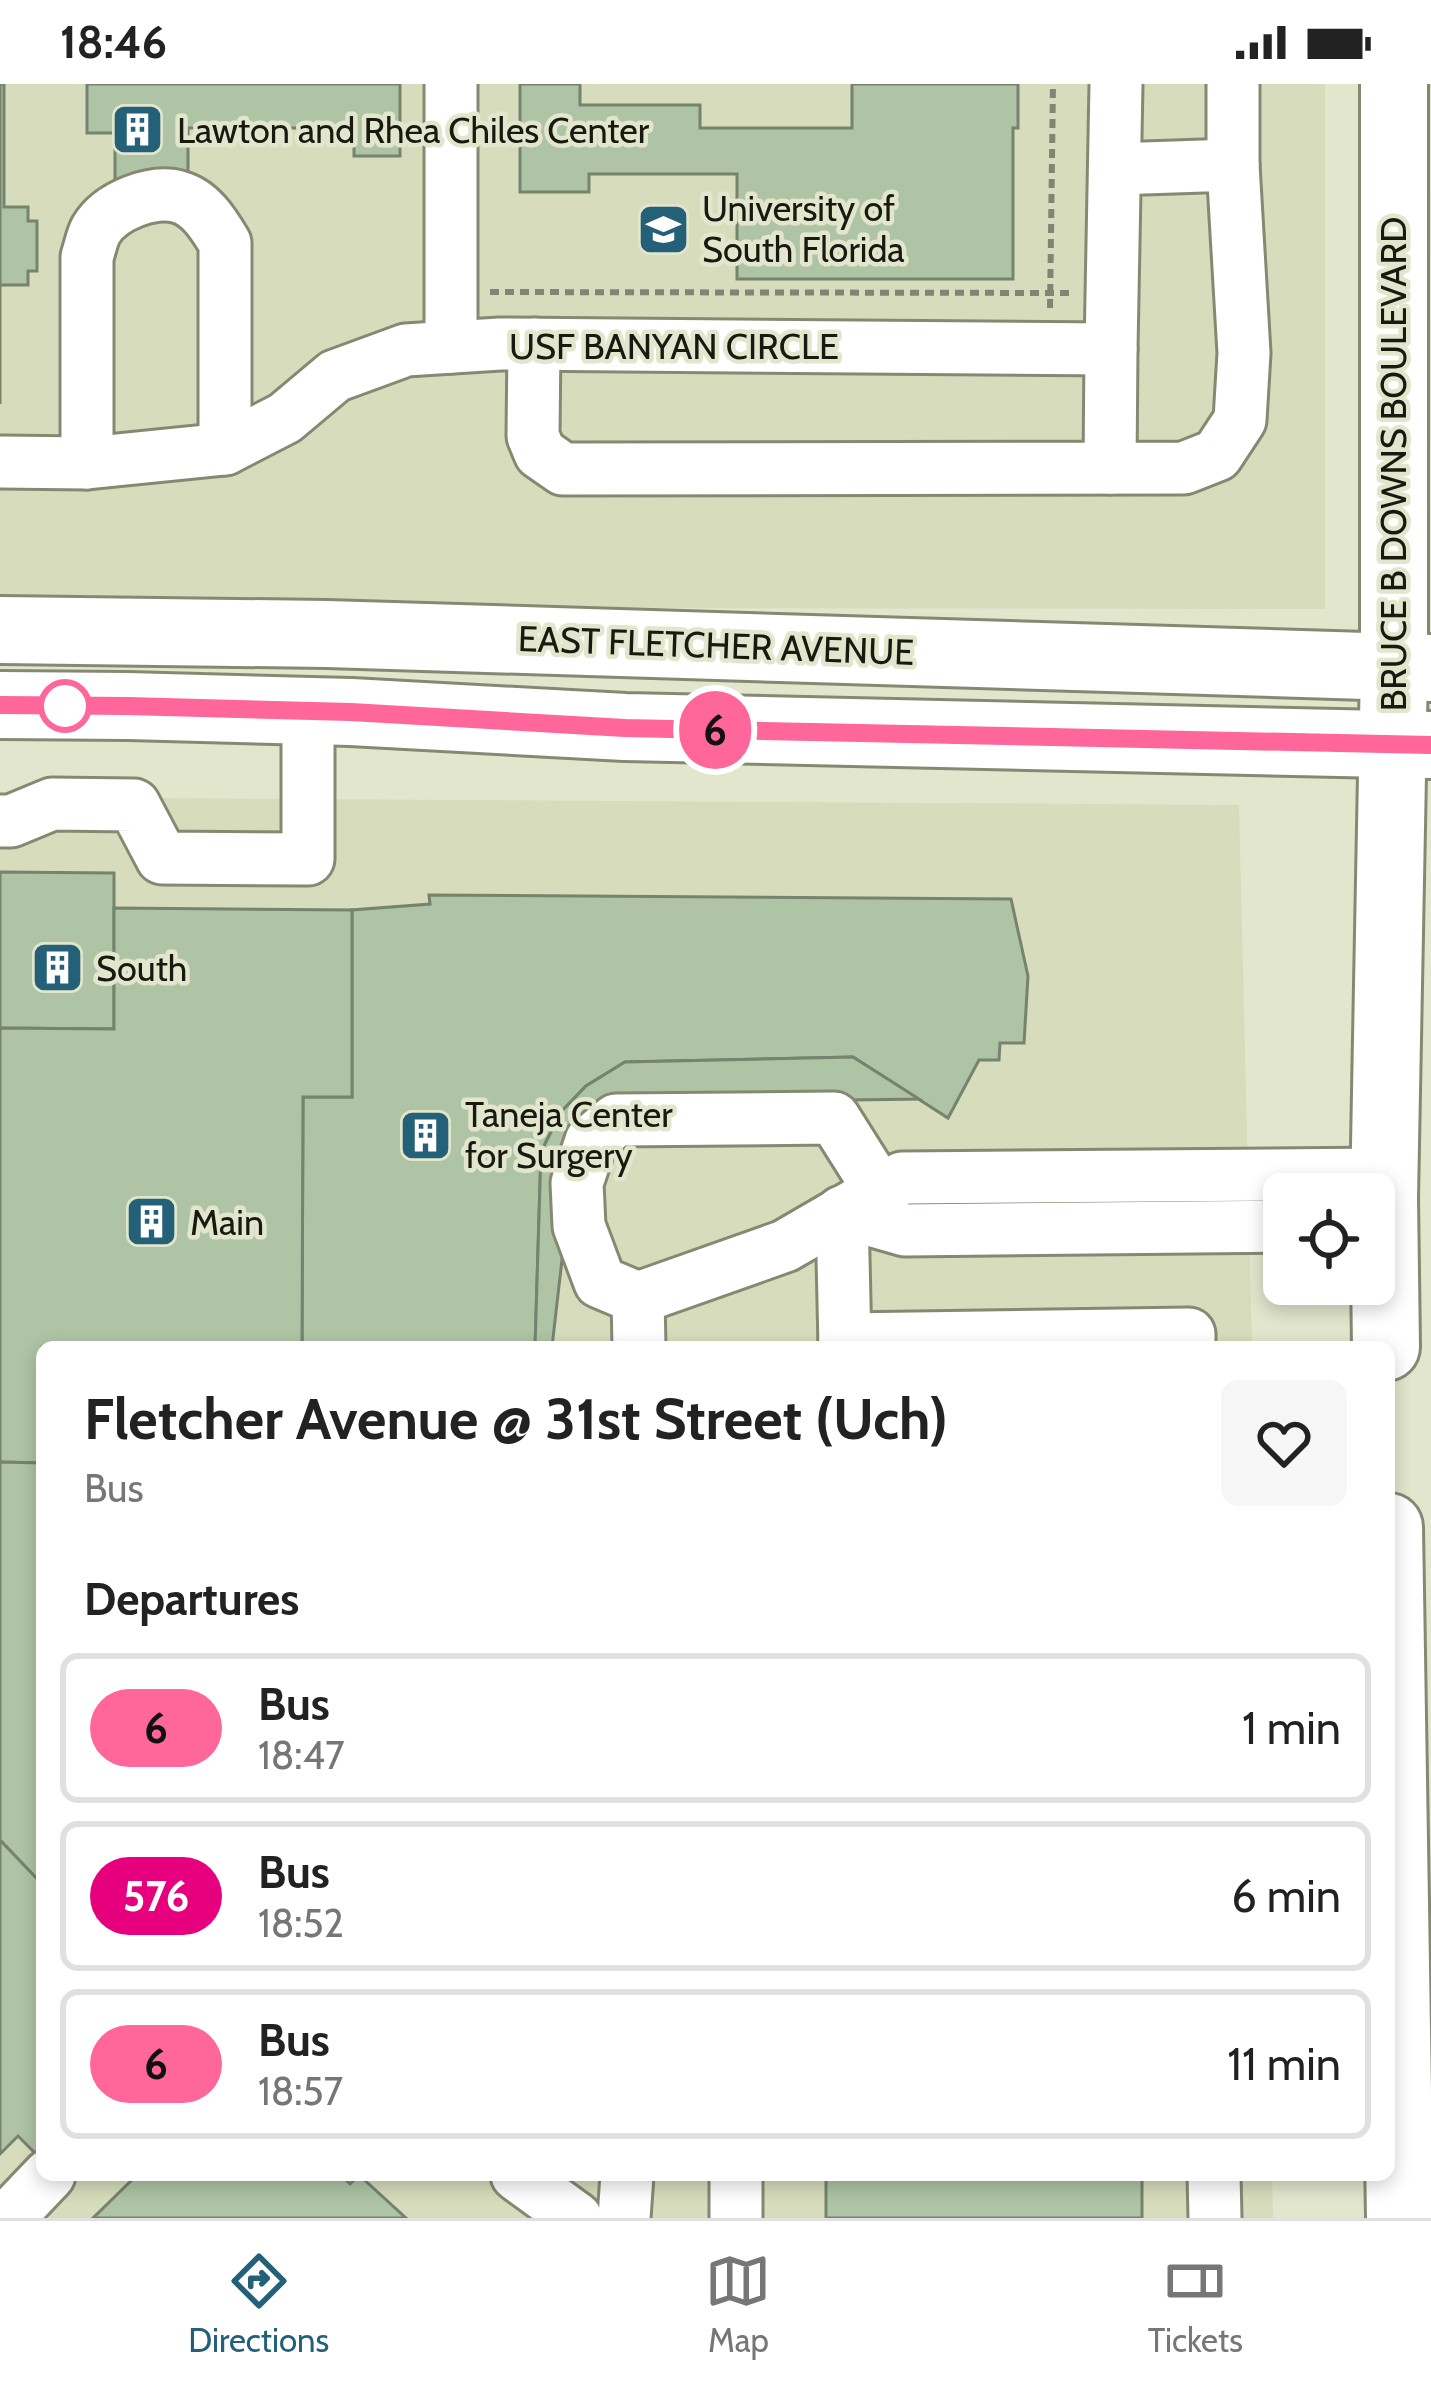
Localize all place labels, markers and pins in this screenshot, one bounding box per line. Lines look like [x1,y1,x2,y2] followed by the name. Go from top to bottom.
[110,102,166,158] building icon: Lawton and Rhea Chiles Center
[177,108,650,152] place label: Lawton and Rhea Chiles Center
[702,186,905,271] place label: University of South Florida
[635,201,691,257] school or university icon: University of South Florida
[40,681,90,731] unlabelled marker
[29,940,85,996] building icon: South
[96,946,187,990] place label: South
[465,1092,673,1177] place label: Taneja Center for Surgery
[398,1107,454,1163] building icon: Taneja Center for Surgery
[123,1194,179,1250] building icon: Main
[190,1200,264,1244] place label: Main

